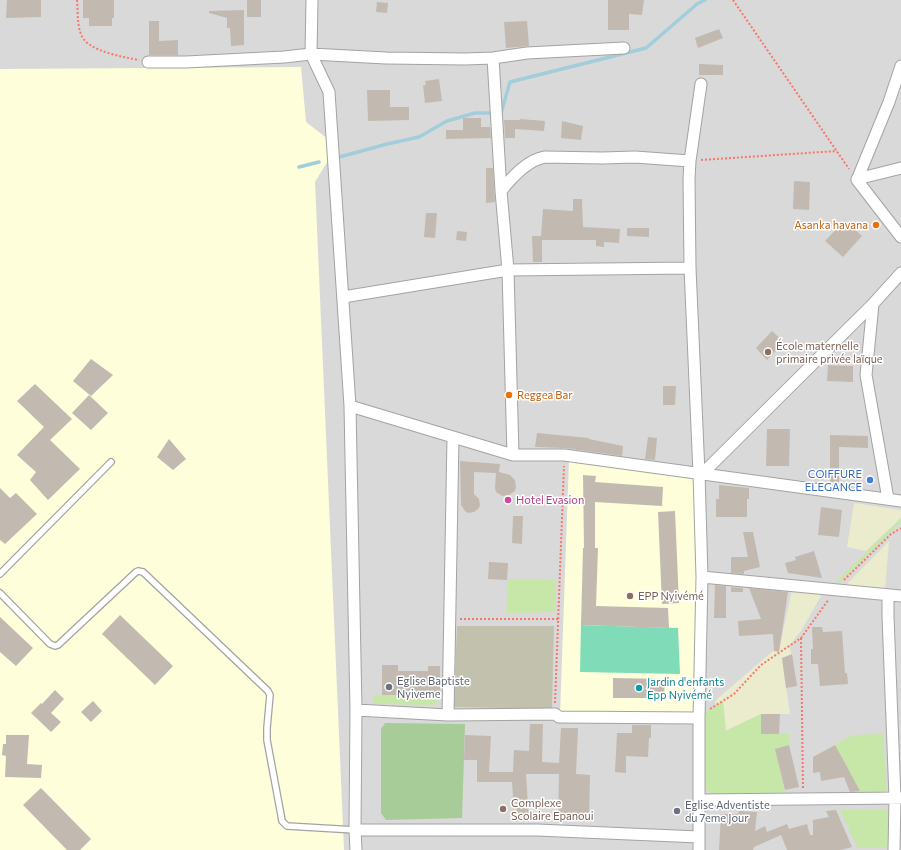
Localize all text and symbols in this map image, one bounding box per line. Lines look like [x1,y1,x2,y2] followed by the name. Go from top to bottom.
[794,218,868,232] place label: Asanka havana
[871,220,881,230] marker: Asanka havana
[776,339,883,365] place label: École maternelle primaire privée laïque
[763,347,773,357] marker: École maternelle primaire privée laïque
[517,388,573,402] place label: Reggea Bar
[504,390,514,400] marker: Reggea Bar
[805,467,862,493] place label: COIFFURE ELEGANCE
[865,475,875,485] marker: COIFFURE ELEGANCE
[516,493,584,507] place label: Hotel Evasion
[503,495,513,505] marker: Hotel Evasion
[638,589,704,603] place label: EPP Nyivémé
[625,591,635,601] marker: EPP Nyivémé
[397,674,470,700] place label: Eglise Baptiste Nyiveme
[647,675,724,701] place label: Jardin d'enfants Epp Nyivémé
[384,682,394,692] marker: Eglise Baptiste Nyiveme
[634,683,644,693] marker: Jardin d'enfants Epp Nyivémé
[511,796,594,822] place label: Complexe Scolaire Epanoui
[685,798,770,824] place label: Eglise Adventiste du 7eme Jour
[498,804,508,814] marker: Complexe Scolaire Epanoui
[672,806,682,816] marker: Eglise Adventiste du 7eme Jour

